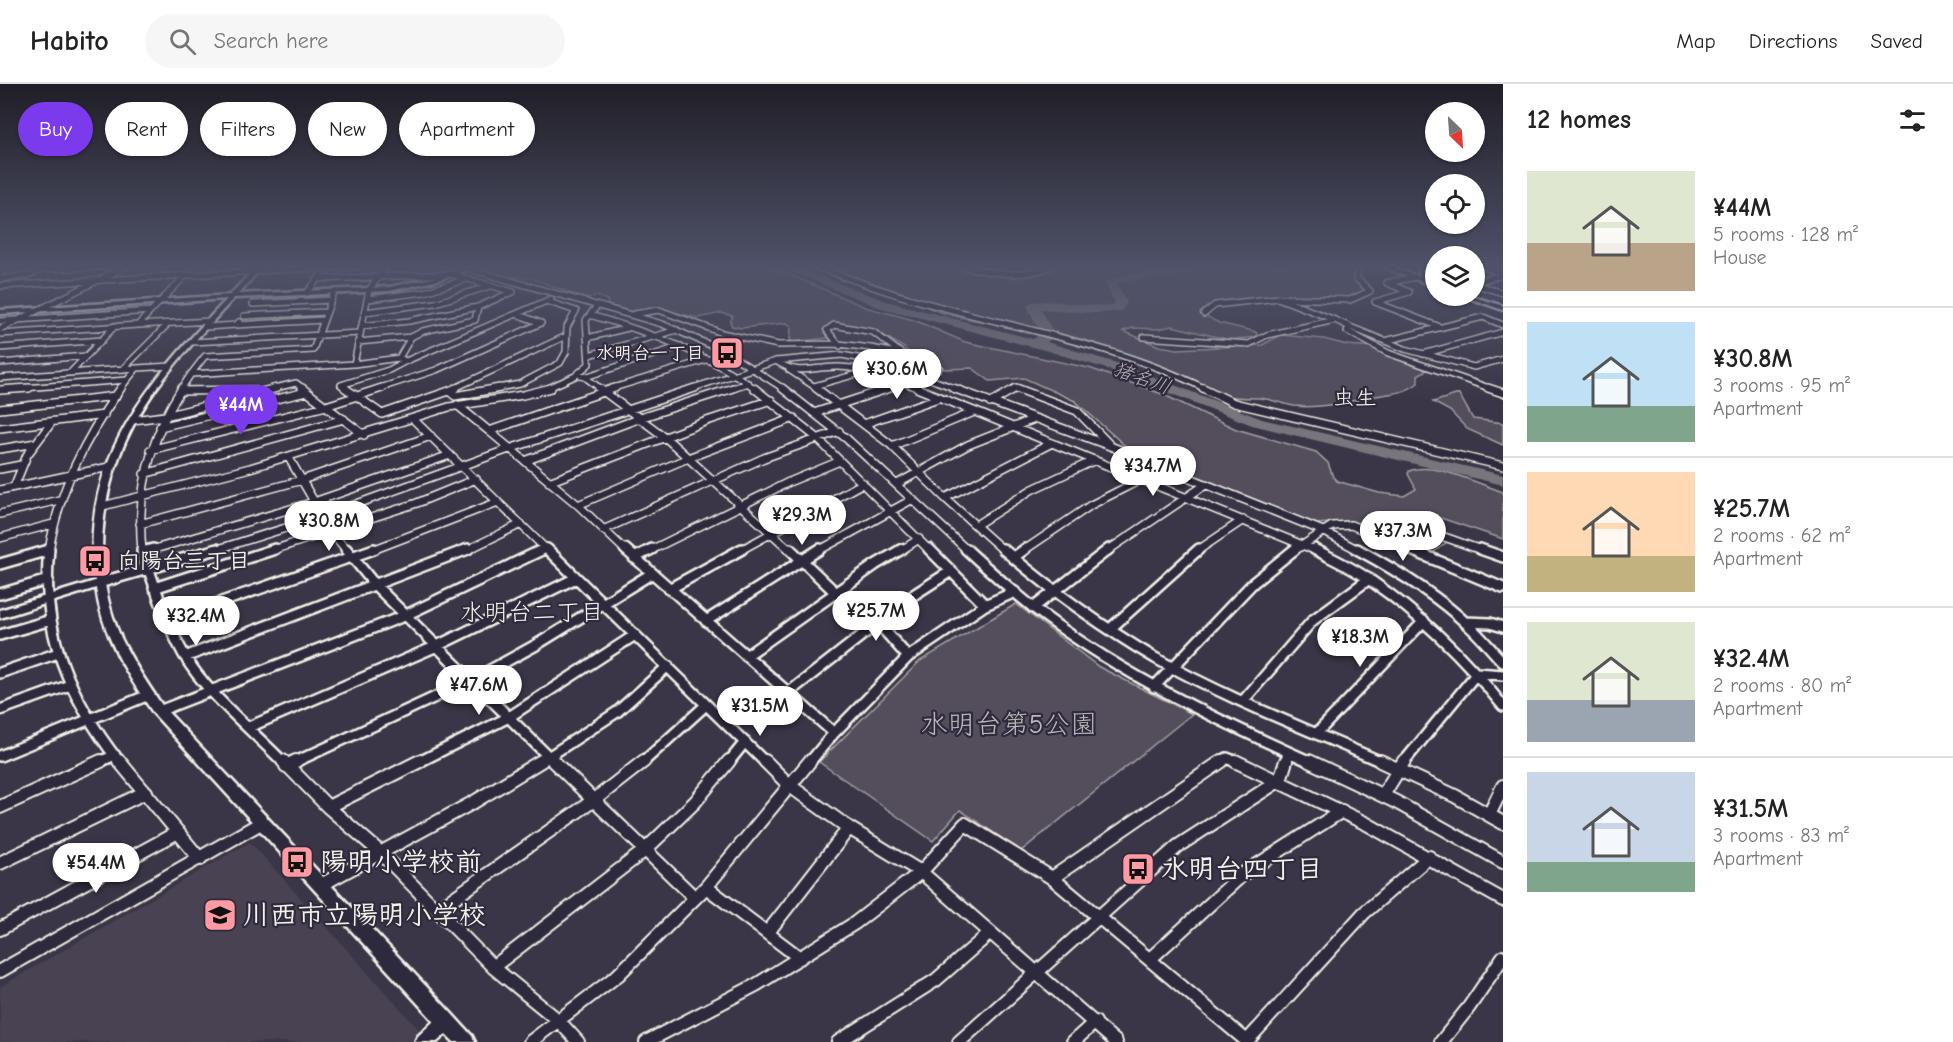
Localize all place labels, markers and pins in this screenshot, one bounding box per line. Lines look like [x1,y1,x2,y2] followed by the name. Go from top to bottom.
[709,335,745,371] bus stop icon: 水明台一丁目
[596,343,704,364] place label: 水明台一丁目
[848,349,946,400] pin: ¥30.6M
[205,385,277,436] pin: ¥44M
[1104,446,1202,497] pin: ¥34.7M
[753,495,851,546] pin: ¥29.3M
[280,501,378,552] pin: ¥30.8M
[1354,511,1452,562] pin: ¥37.3M
[77,543,113,579] bus stop icon: 向陽台三丁目
[118,548,250,574] place label: 向陽台三丁目
[827,591,925,642] pin: ¥25.7M
[147,596,245,647] pin: ¥32.4M
[1311,617,1409,668] pin: ¥18.3M
[430,665,528,716] pin: ¥47.6M
[711,686,809,737] pin: ¥31.5M
[47,843,145,894] pin: ¥54.4M
[279,844,315,880] bus stop icon: 陽明小学校前
[320,847,482,878] place label: 陽明小学校前
[1120,851,1156,887] bus stop icon: 水明台四丁目
[1161,854,1323,885] place label: 水明台四丁目
[202,897,238,933] school or university icon: 川西市立陽明小学校
[243,900,486,931] place label: 川西市立陽明小学校

